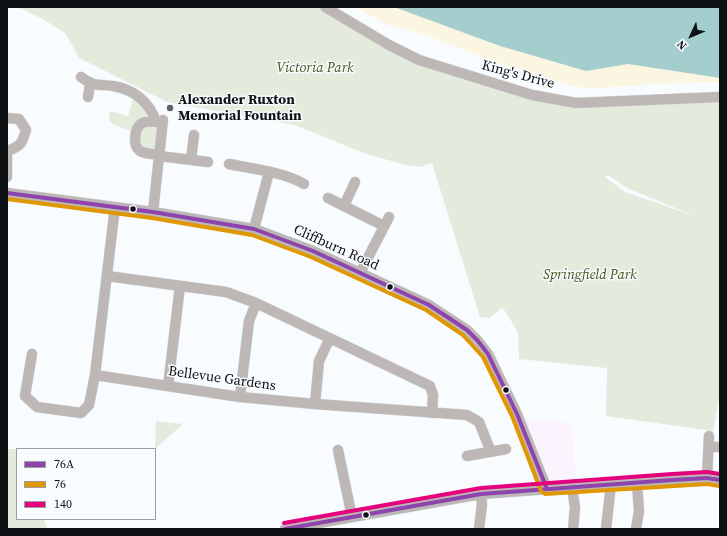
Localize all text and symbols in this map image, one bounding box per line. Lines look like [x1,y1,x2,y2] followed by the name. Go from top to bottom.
[671,16,711,56] north arrow
[674,37,690,53] text: N
[480,57,556,93] street label: King's Drive
[276,60,354,76] park label: Victoria Park
[178,92,302,124] place label: Alexander Ruxton Memorial Fountain
[165,103,175,113] marker: Alexander Ruxton Memorial Fountain
[128,204,138,214] unlabelled marker
[291,222,381,274] street label: Cliffburn Road
[543,267,637,283] park label: Springfield Park
[385,282,395,292] unlabelled marker
[167,363,277,395] street label: Bellevue Gardens
[501,385,511,395] unlabelled marker
[16,448,156,520] legend
[54,456,74,472] text: 76A
[54,476,66,492] text: 76
[54,496,72,512] text: 140
[361,510,371,520] unlabelled marker

